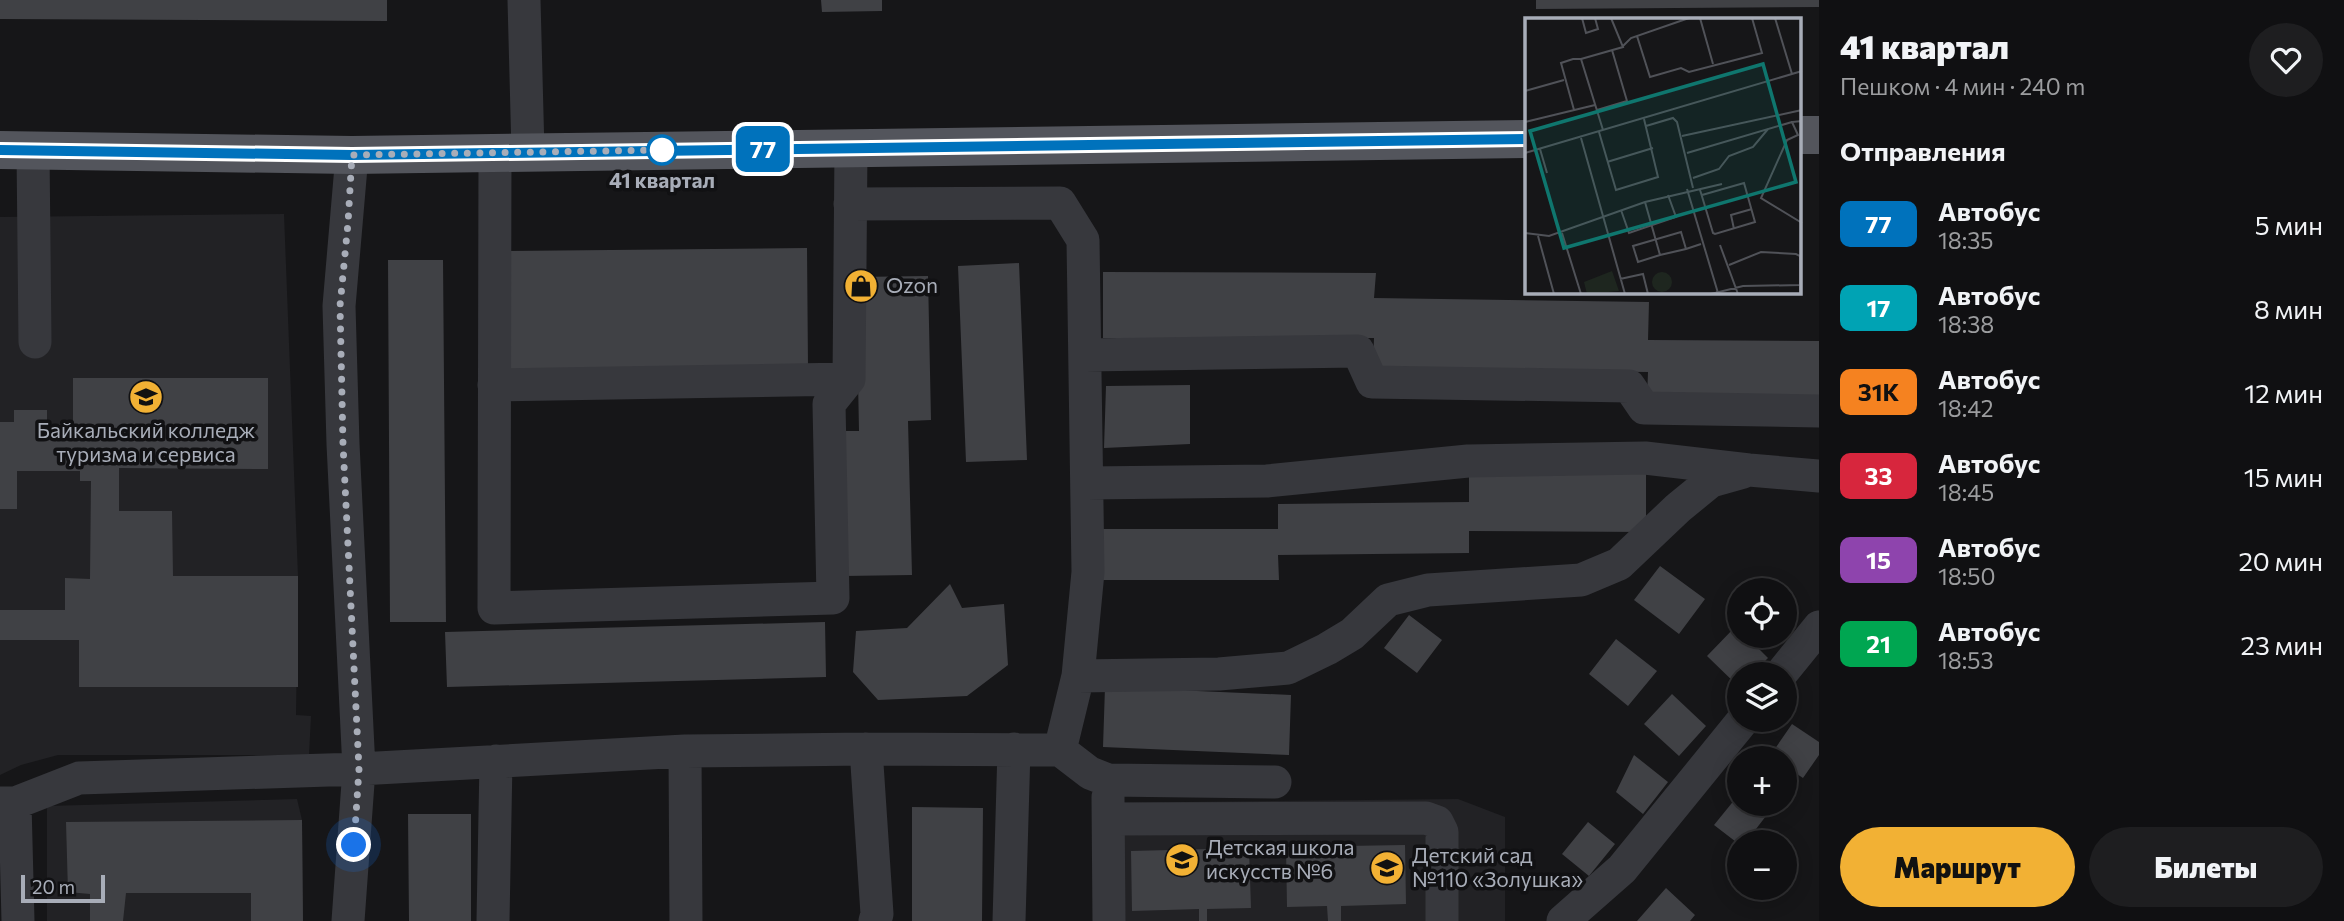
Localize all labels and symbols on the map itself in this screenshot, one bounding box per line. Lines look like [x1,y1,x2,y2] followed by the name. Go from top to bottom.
[1525,18,1801,294] inset map
[732,126,794,172] line badge: 77
[647,135,677,165] marker: 41 квартал
[609,167,715,192] place label: 41 квартал
[842,267,880,305] shop icon: Ozon
[886,272,938,297] place label: Ozon
[127,378,165,416] school or university icon: Байкальский колледж туризма и сервиса
[37,417,255,466] place label: Байкальский колледж туризма и сервиса
[336,827,371,862] your location
[1206,834,1354,883] place label: Детская школа искусств №6
[1163,841,1201,879] school or university icon: Детская школа искусств №6
[1412,842,1583,891] place label: Детский сад №110 «Золушка»
[1368,849,1406,887] school or university icon: Детский сад №110 «Золушка»
[21,872,105,904] scale bar

